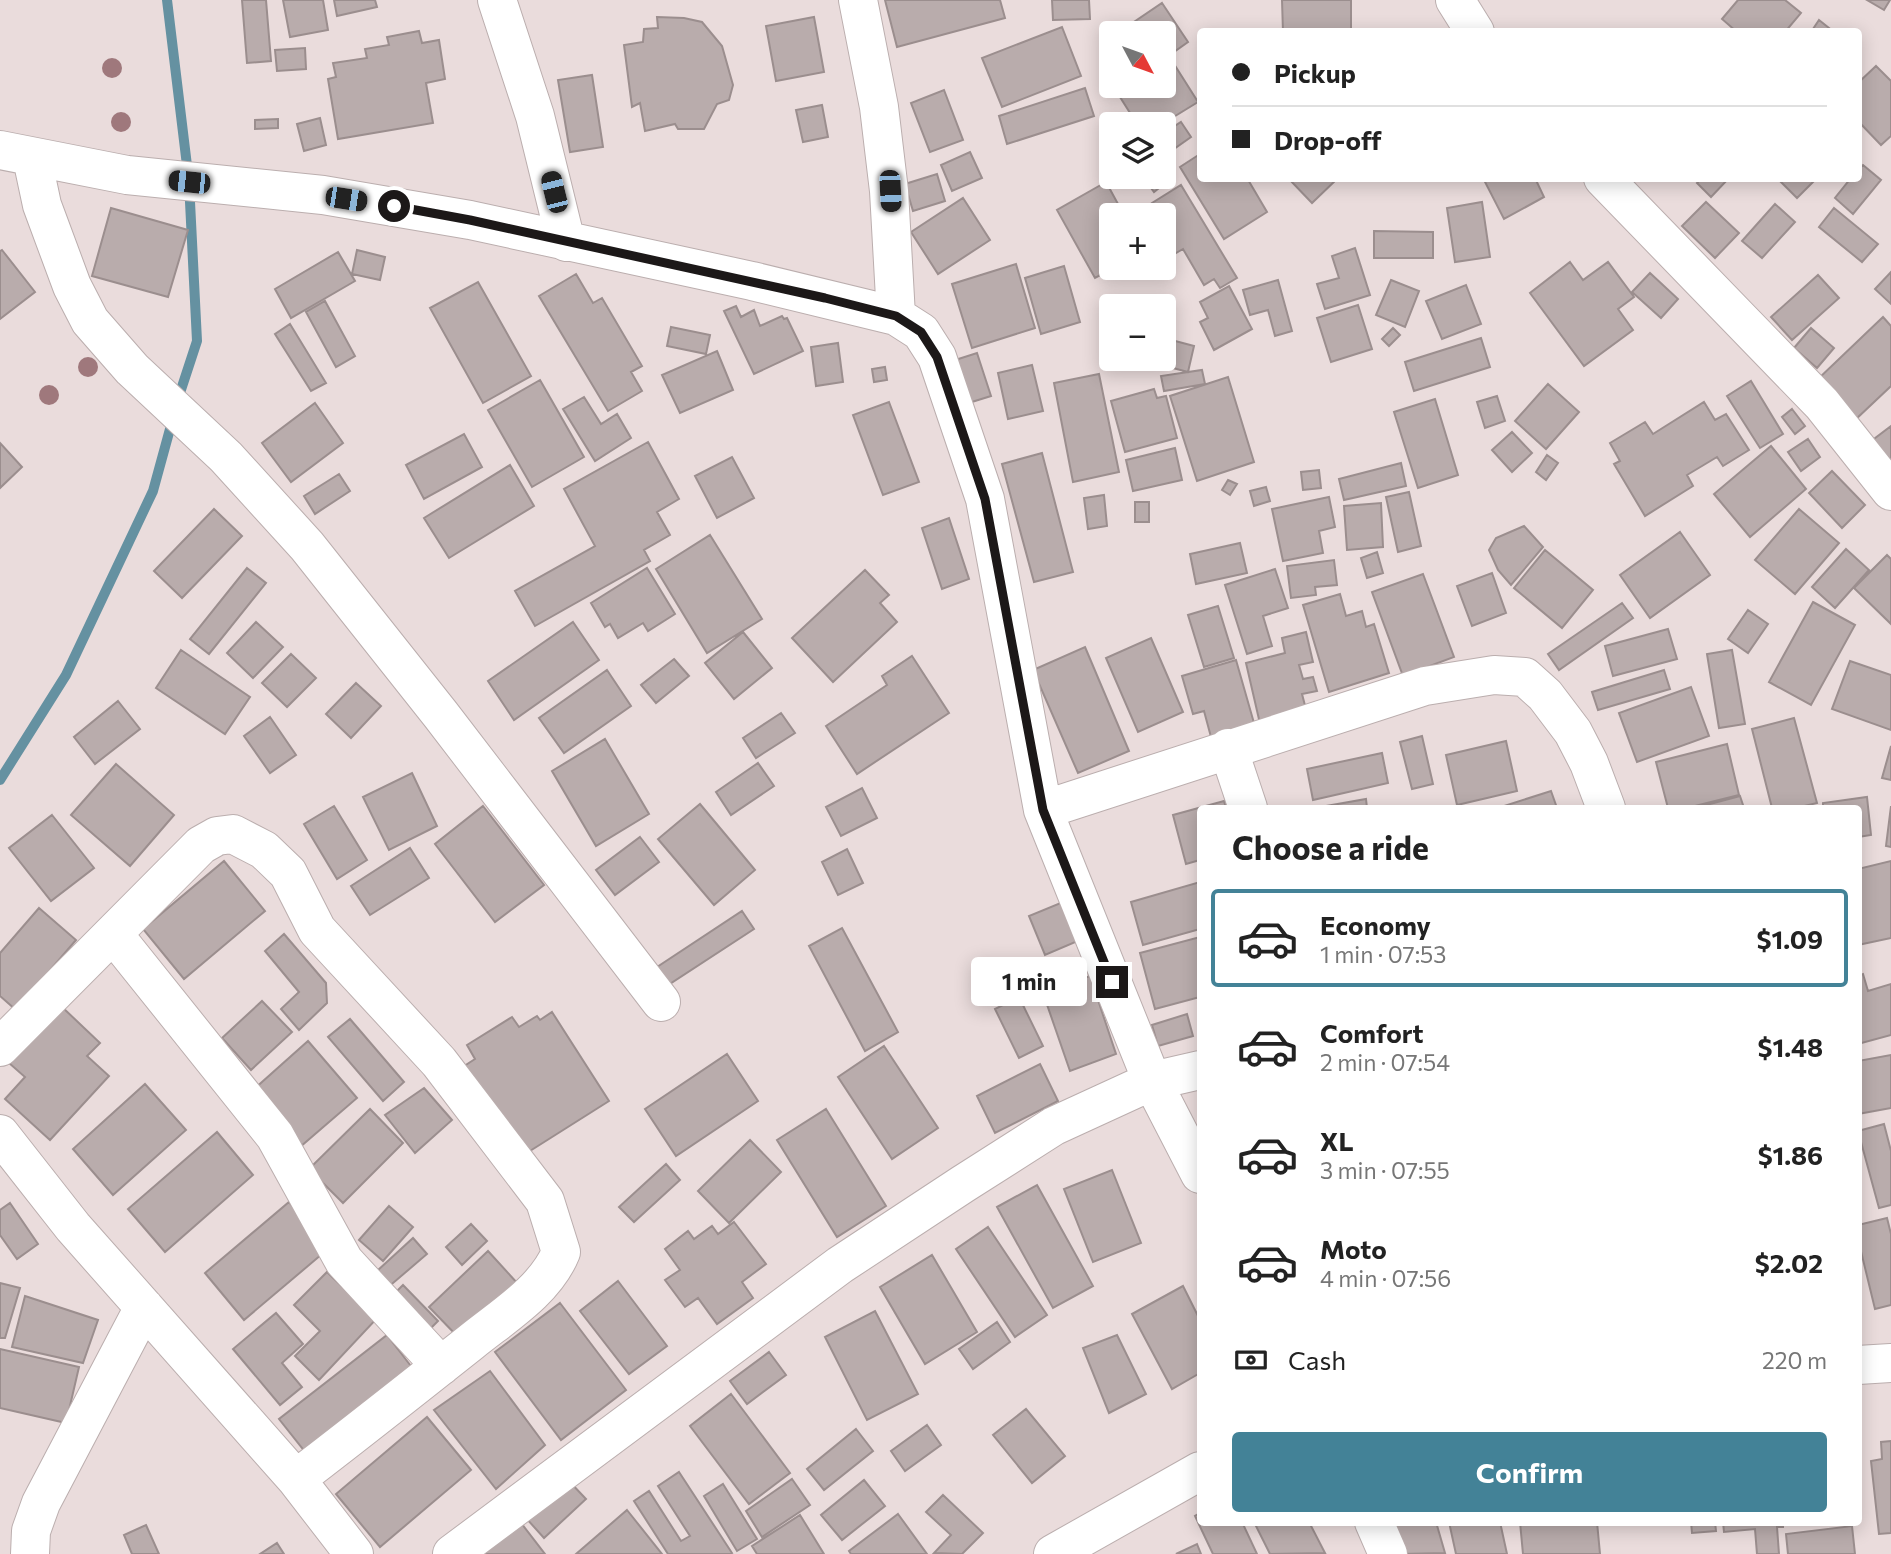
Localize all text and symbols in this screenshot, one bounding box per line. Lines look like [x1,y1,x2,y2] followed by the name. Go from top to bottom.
[1099,21,1176,98] north arrow
[1099,21,1176,371] map controls
[1274,57,1356,88] text: Pickup
[1099,112,1176,189] button: layers
[1274,124,1381,155] text: Drop-off
[168,169,211,195] car
[539,169,570,215] car
[879,169,902,213] car
[324,185,369,213] car
[378,190,410,222] route start
[1099,203,1176,280] button: +
[1099,294,1176,371] button: −
[1232,827,1429,867] text: Choose a ride
[1236,907,1299,970] icon: car
[1320,909,1431,940] text: Economy
[1756,923,1823,954] text: $1.09
[1320,940,1446,968] text: 1 min · 07:53
[972,958,1088,1006] callout: 1 min
[1096,966,1128,998] route end
[1002,967,1056,995] text: 1 min
[1236,1015,1299,1078] icon: car
[1320,1017,1423,1048] text: Comfort
[1758,1031,1823,1062] text: $1.48
[1320,1048,1450,1076] text: 2 min · 07:54
[1236,1123,1299,1186] icon: car
[1320,1125,1354,1156] text: XL
[1758,1139,1823,1170] text: $1.86
[1320,1156,1450,1184] text: 3 min · 07:55
[1236,1231,1299,1294] icon: car
[1320,1233,1387,1264] text: Moto
[1755,1247,1823,1278] text: $2.02
[1320,1264,1451,1292] text: 4 min · 07:56
[1232,1341,1270,1379] icon: cash
[1288,1344,1346,1375] text: Cash
[1762,1346,1827,1374] text: 220 m
[1232,1432,1827,1512] button: Confirm

